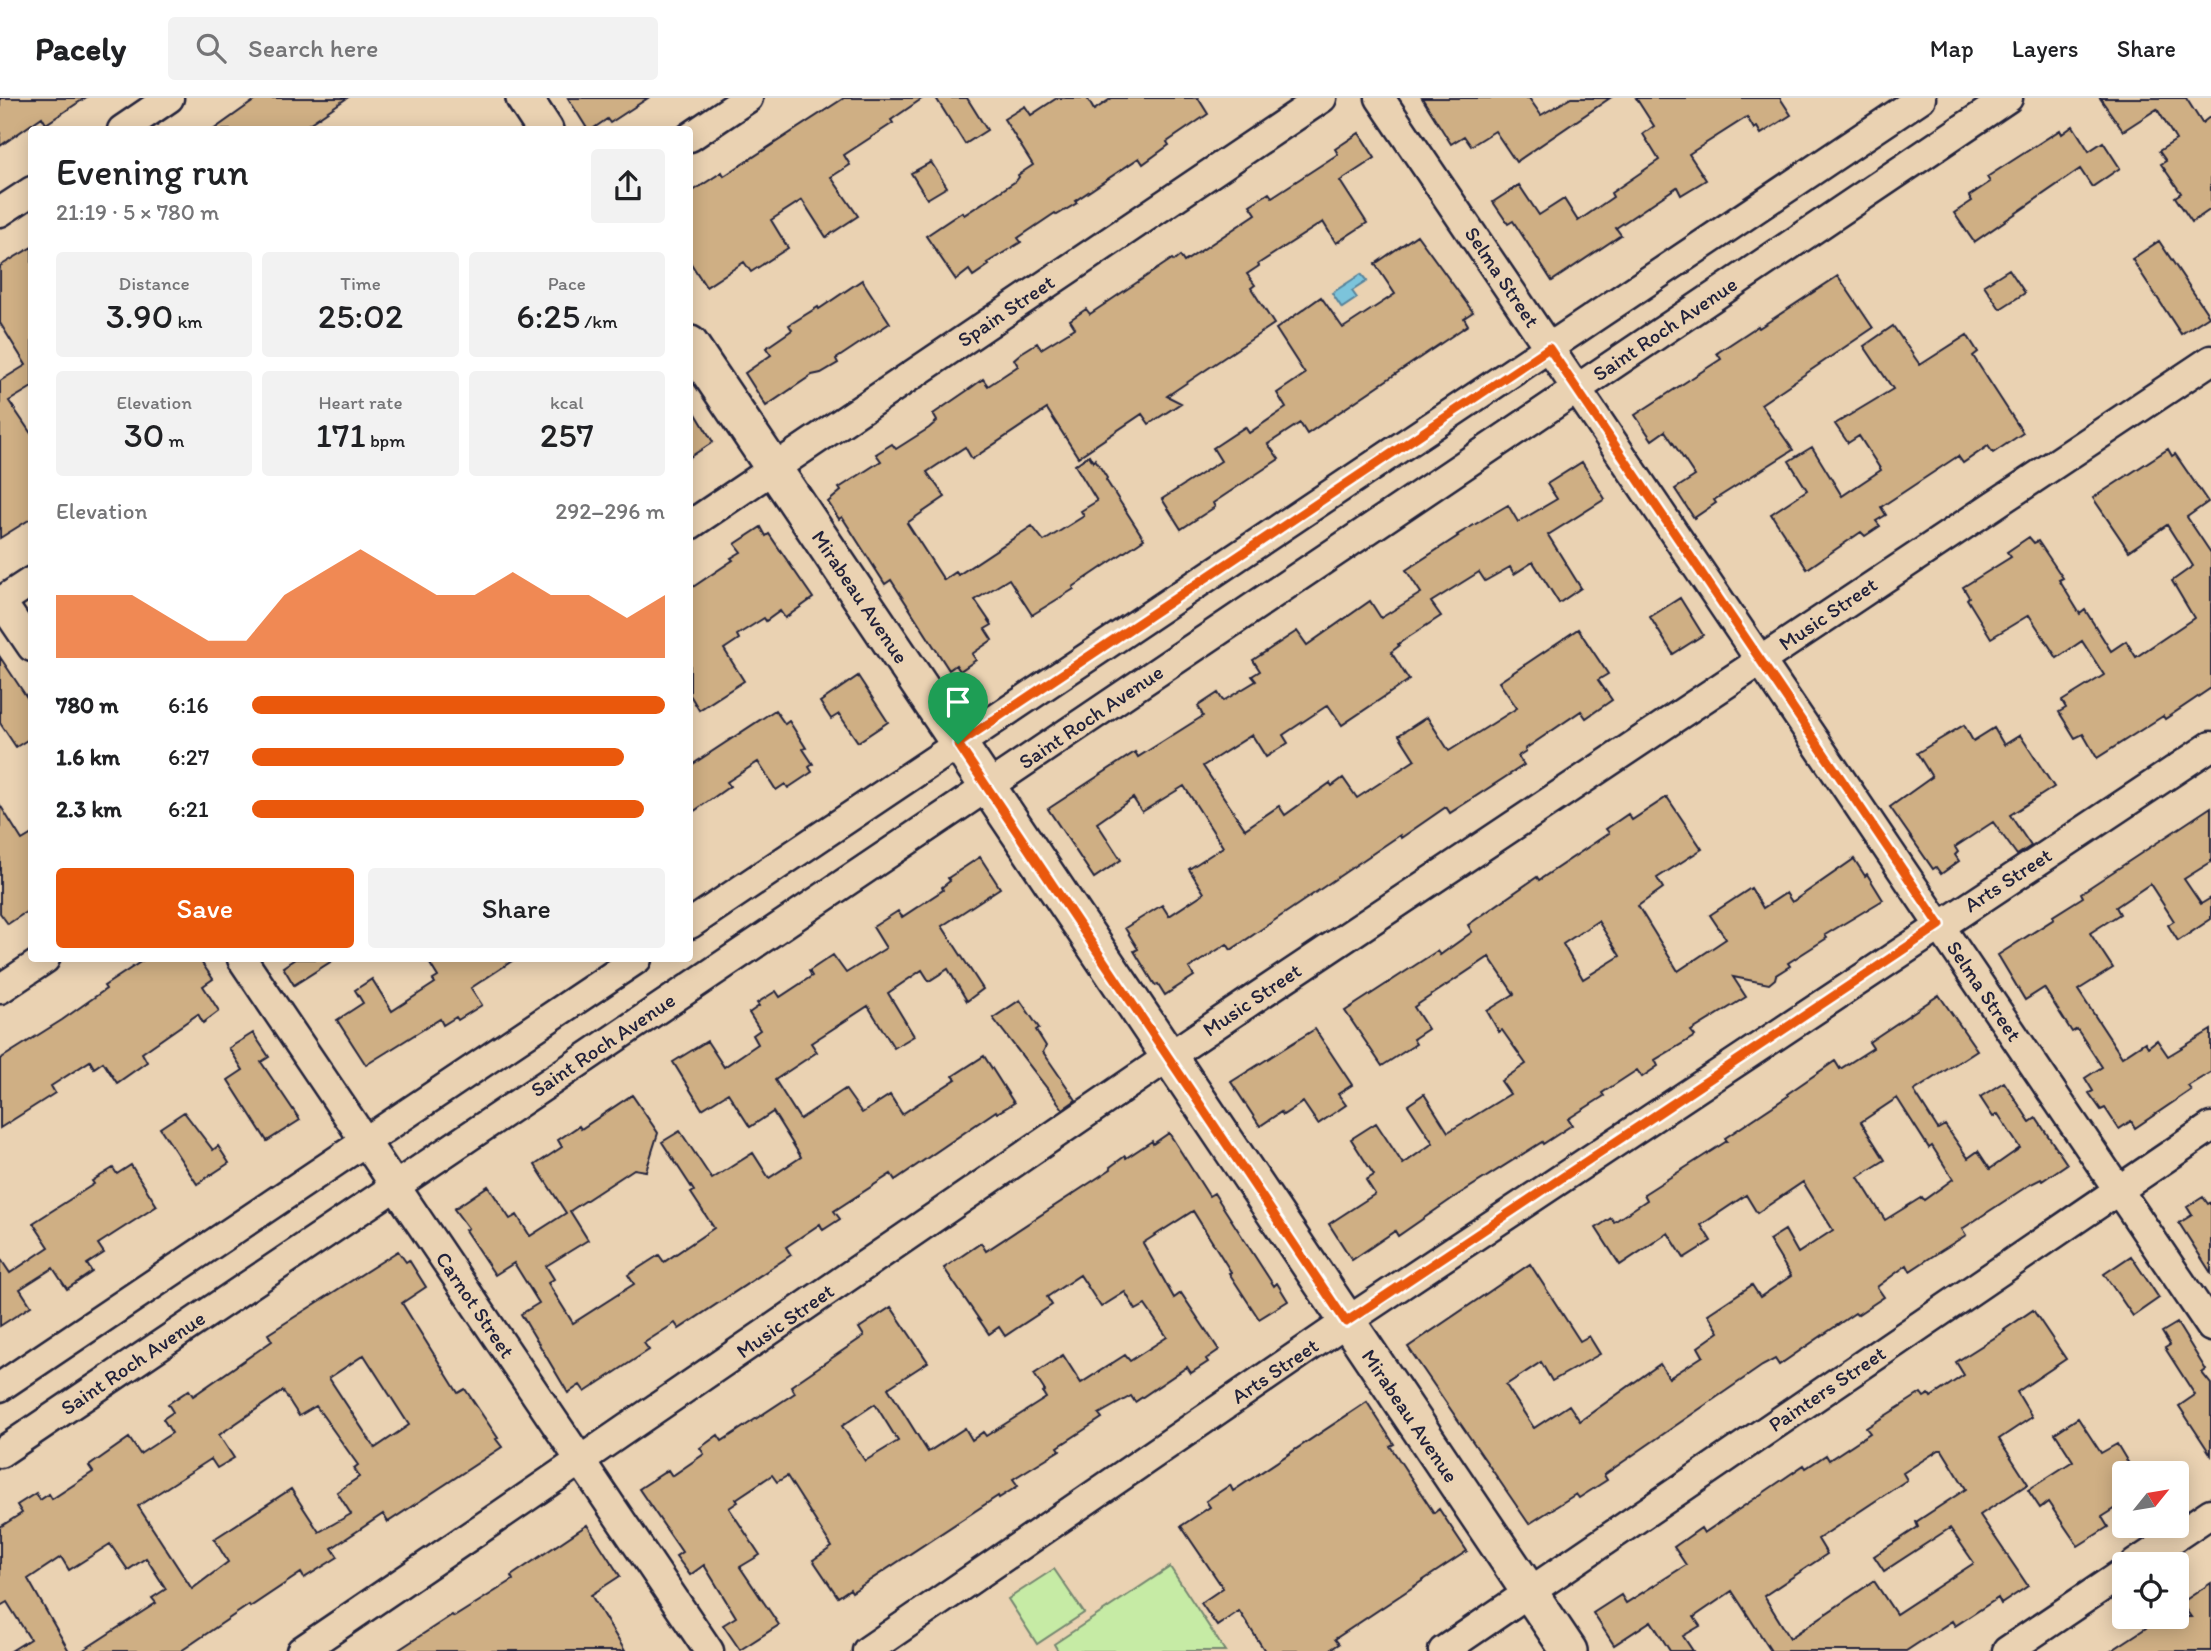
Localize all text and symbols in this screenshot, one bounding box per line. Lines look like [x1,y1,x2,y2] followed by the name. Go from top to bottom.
[168,17,658,80] search box
[35,29,126,68] text: Pacely
[192,29,230,67] icon: search
[248,32,378,64] text: Search here
[1930,34,1974,63] text: Map
[2012,34,2079,63] text: Layers
[2117,34,2176,63] text: Share
[56,149,249,195] text: Evening run
[591,149,665,223] button: share
[56,198,219,226] text: 21:19 · 5 × 780 m
[1460,222,1545,332] street label: Selma Street
[953,269,1059,352] street label: Spain Street
[1588,271,1742,386] street label: Saint Roch Avenue
[119,272,190,295] text: Distance
[340,272,381,295] text: Time
[548,272,586,295] text: Pace
[106,295,173,337] text: 3.90
[318,295,403,337] text: 25:02
[516,295,580,337] text: 6:25
[173,310,203,333] text: km
[580,310,617,333] text: /km
[116,391,192,414] text: Elevation
[318,391,403,414] text: Heart rate
[550,391,584,414] text: kcal
[124,414,164,456] text: 30
[316,414,366,456] text: 171
[540,414,594,456] text: 257
[164,429,185,452] text: m
[366,429,405,452] text: bpm
[56,497,147,525] text: Elevation
[555,497,665,525] text: 292–296 m
[807,525,914,668] street label: Mirabeau Avenue
[1774,572,1882,656] street label: Music Street
[1014,659,1168,774] street label: Saint Roch Avenue
[928,672,988,744] pin
[939,683,977,721] icon: arrive
[56,691,119,719] text: 780 m
[168,691,209,719] text: 6:16
[56,743,120,771] text: 1.6 km
[168,743,209,771] text: 6:27
[56,795,122,823] text: 2.3 km
[168,795,209,823] text: 6:21
[1959,842,2056,917] street label: Arts Street
[56,868,354,948] button: Save
[368,868,665,948] button: Share
[1942,936,2027,1046] street label: Selma Street
[1198,958,1306,1042] street label: Music Street
[526,987,680,1102] street label: Saint Roch Avenue
[431,1247,520,1363] street label: Carnot Street
[731,1278,838,1363] street label: Music Street
[56,1305,210,1420] street label: Saint Roch Avenue
[1227,1332,1323,1409] street label: Arts Street
[1763,1340,1890,1437] street label: Painters Street
[1357,1344,1464,1487] street label: Mirabeau Avenue
[2112,1461,2189,1538] north arrow
[2112,1461,2189,1629] map controls
[2112,1552,2189,1629] button: locate

